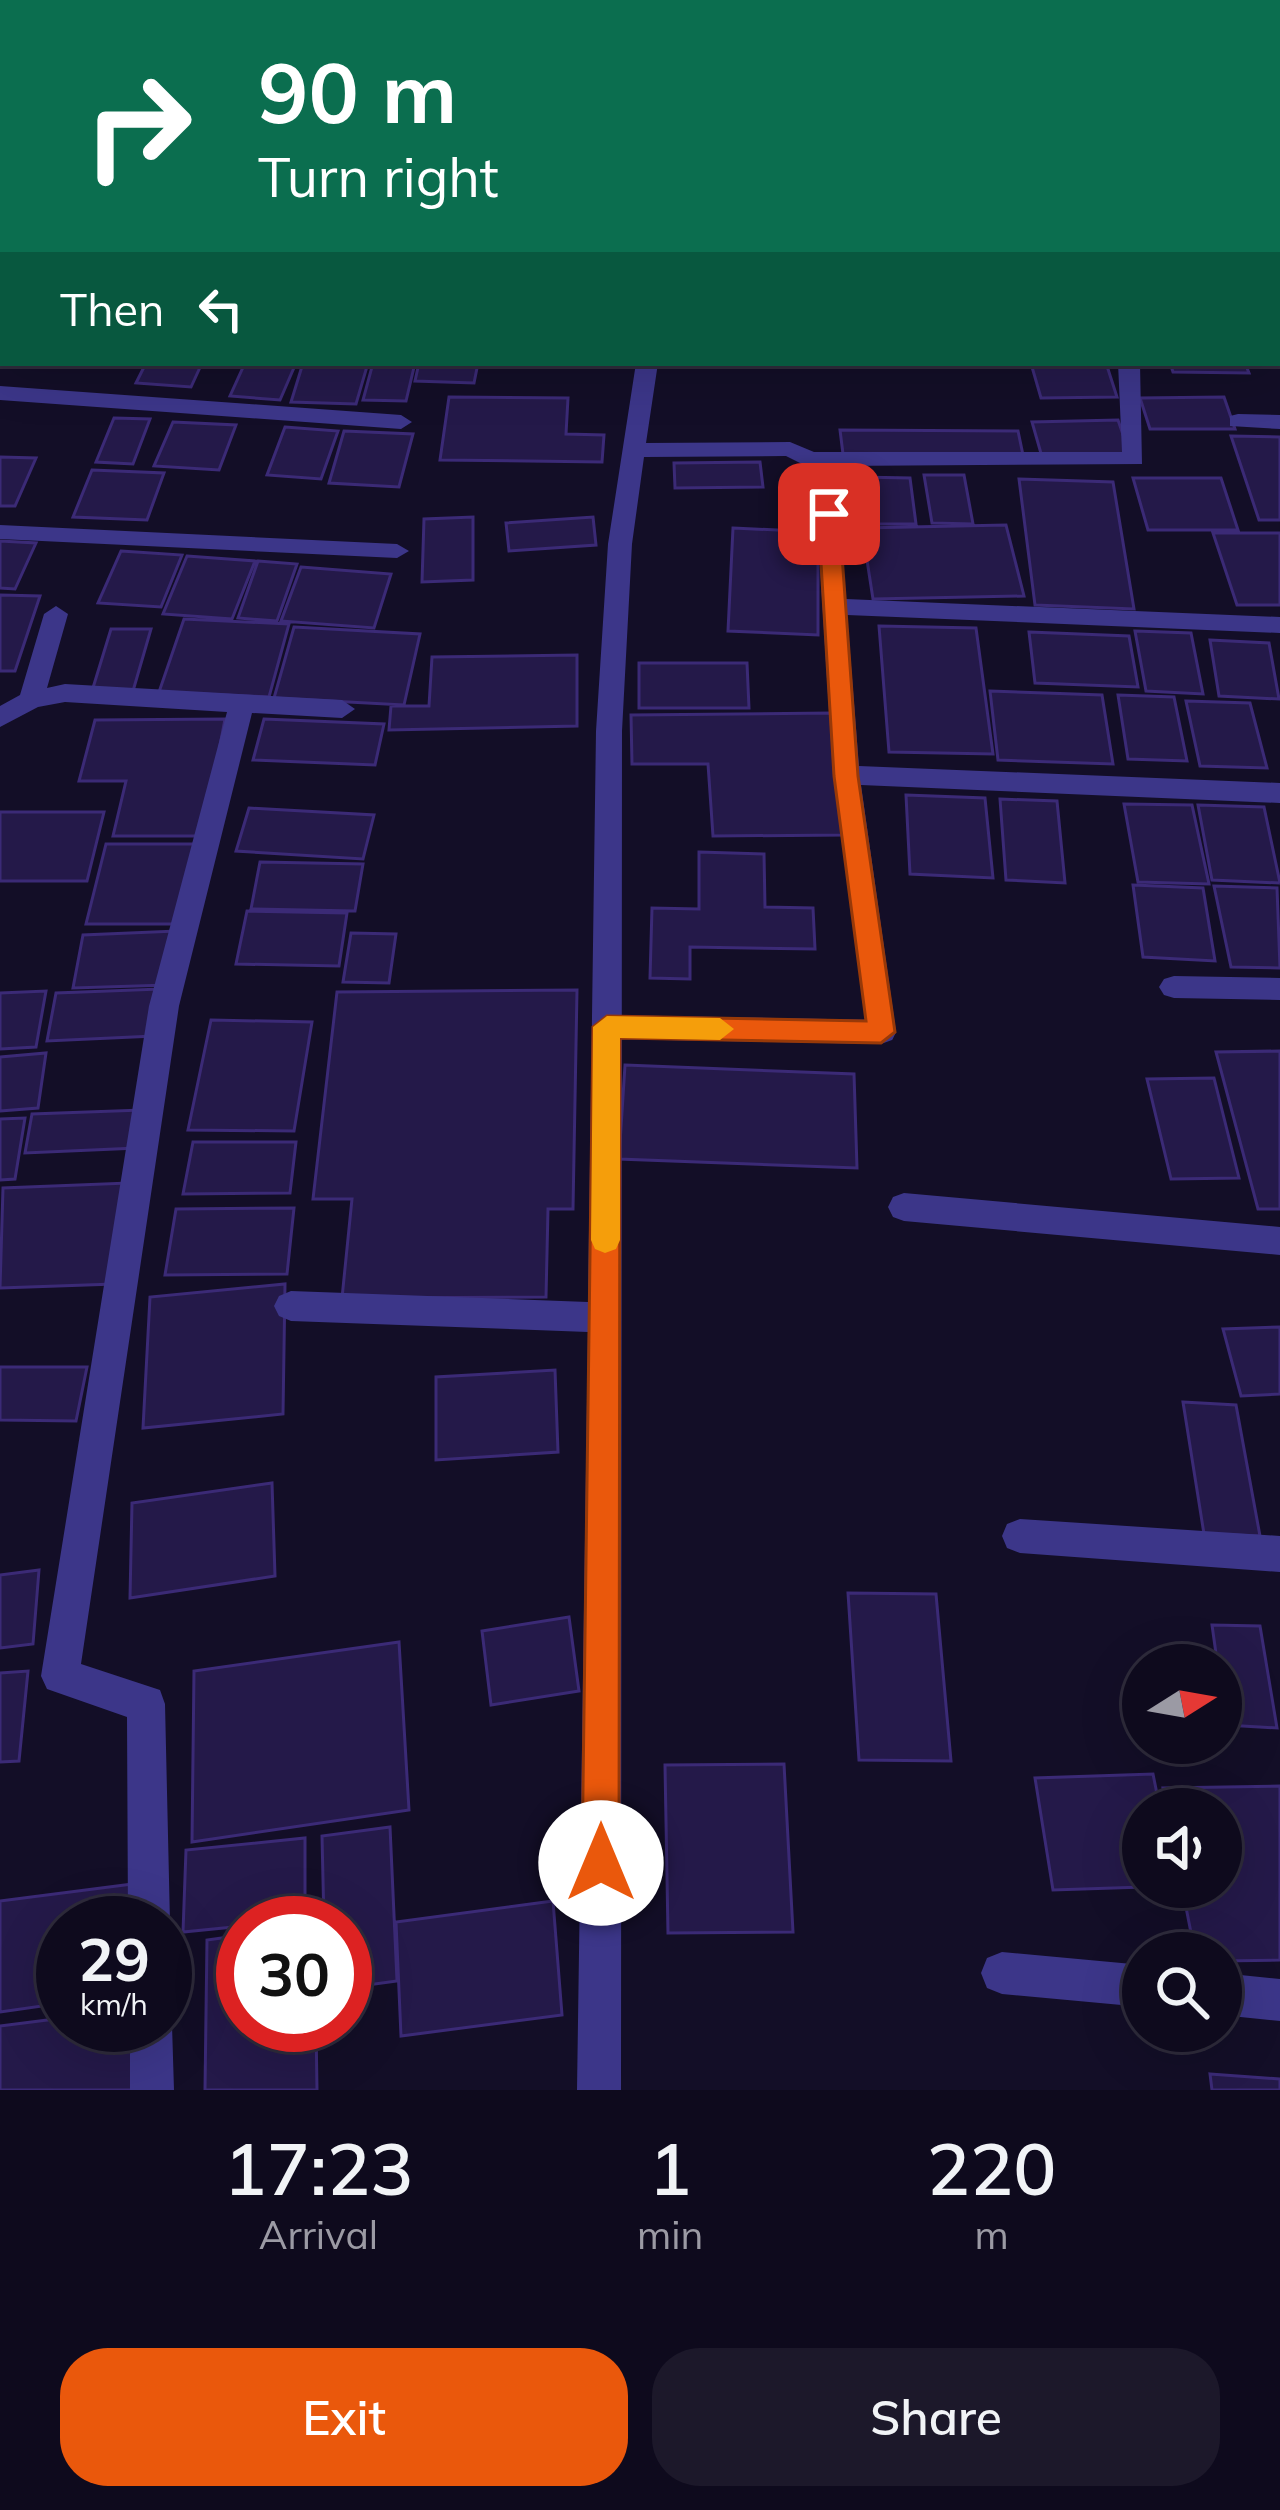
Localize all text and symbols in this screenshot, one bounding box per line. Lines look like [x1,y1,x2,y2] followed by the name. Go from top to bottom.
[258,39,457,144] text: 90 m
[60,48,216,204] icon: right
[258,143,499,211] text: Turn right
[188,276,254,342] icon: left
[60,281,164,337] text: Then
[778,463,880,565] pin
[796,481,862,547] icon: arrive
[1122,1644,1242,1764] north arrow
[1122,1644,1242,2052] map controls
[1122,1788,1242,1908] button: sound
[538,1800,664,1926] position arrow
[216,1896,372,2052] speed limit sign: 30
[78,1921,150,1996] text: 29
[1122,1932,1242,2052] button: search
[80,1985,148,2023] text: km/h
[224,2123,413,2213] text: 17:23
[649,2123,692,2213] text: 1
[927,2123,1056,2213] text: 220
[259,2210,378,2259] text: Arrival
[637,2210,703,2259] text: min
[975,2210,1009,2259] text: m
[60,2348,628,2486] button: Exit
[652,2348,1220,2486] button: Share

